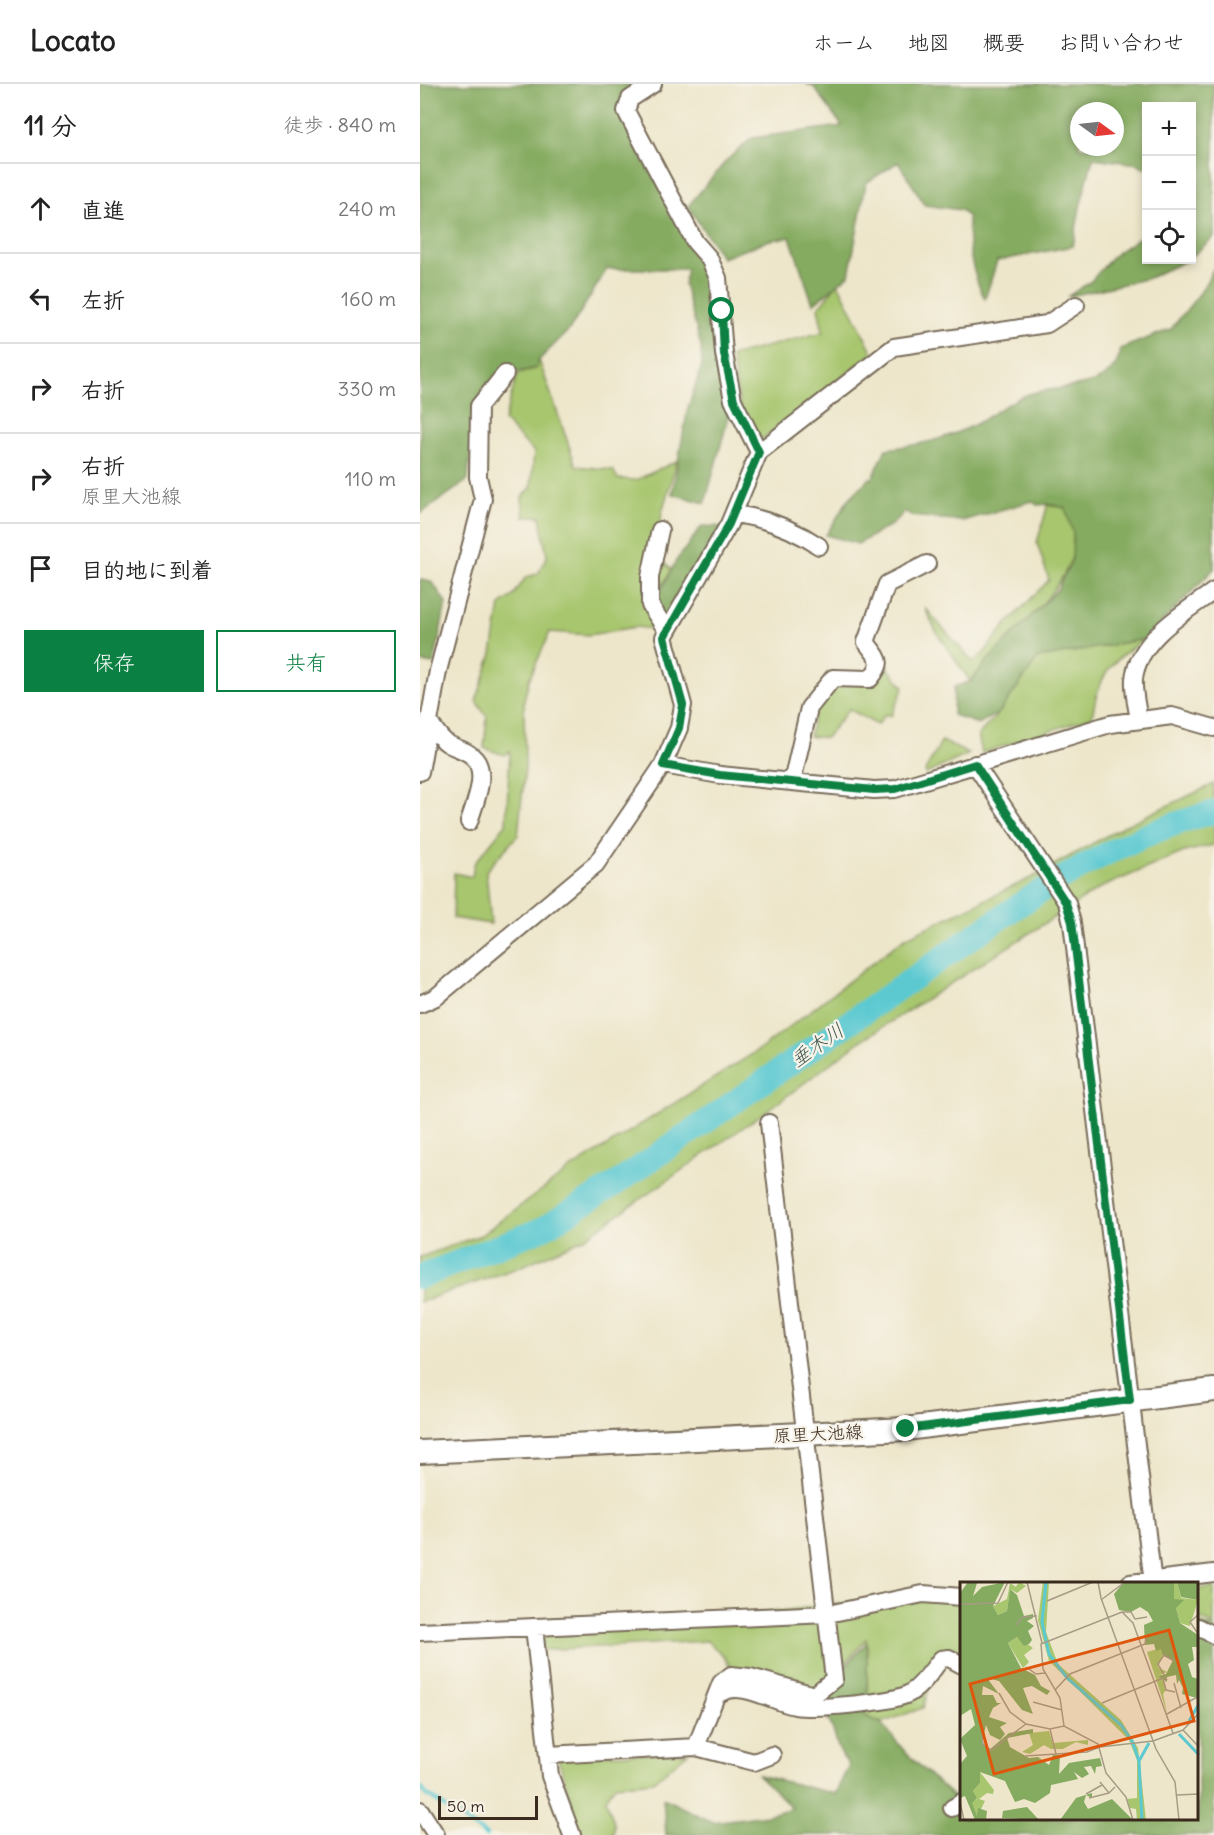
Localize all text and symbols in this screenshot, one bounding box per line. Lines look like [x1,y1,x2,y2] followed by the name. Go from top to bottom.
[30,23,116,59] text: Locato
[813,29,875,56] text: ホーム
[908,29,950,56] text: 地図
[983,29,1025,56] text: 概要
[1058,29,1184,56] text: お問い合わせ
[1070,102,1124,156] north arrow
[1142,102,1196,264] map controls
[1142,102,1196,156] button: +
[24,109,77,142] text: 11 分
[284,112,396,137] text: 徒歩 · 840 m
[1142,156,1196,210] button: −
[24,192,57,225] icon: ahead
[81,196,125,224] text: 直進
[338,196,396,221] text: 240 m
[1142,210,1196,264] button: locate
[24,282,57,315] icon: left
[81,286,125,314] text: 左折
[341,286,396,311] text: 160 m
[708,297,734,323] route start
[24,372,57,405] icon: right
[81,376,125,404] text: 右折
[338,376,396,401] text: 330 m
[81,452,125,480] text: 右折
[24,462,57,495] icon: right
[345,466,396,491] text: 110 m
[81,483,181,508] text: 原里大池線
[24,552,57,585] icon: arrive
[81,556,213,584] text: 目的地に到着
[24,630,204,692] button: 保存
[216,630,396,692] button: 共有
[785,1017,848,1072] water label: 垂木川
[892,1415,918,1441] route end
[772,1420,864,1447] street label: 原里大池線
[960,1582,1199,1820] inset map
[438,1793,538,1820] scale bar
[447,1796,485,1816] text: 50 m

